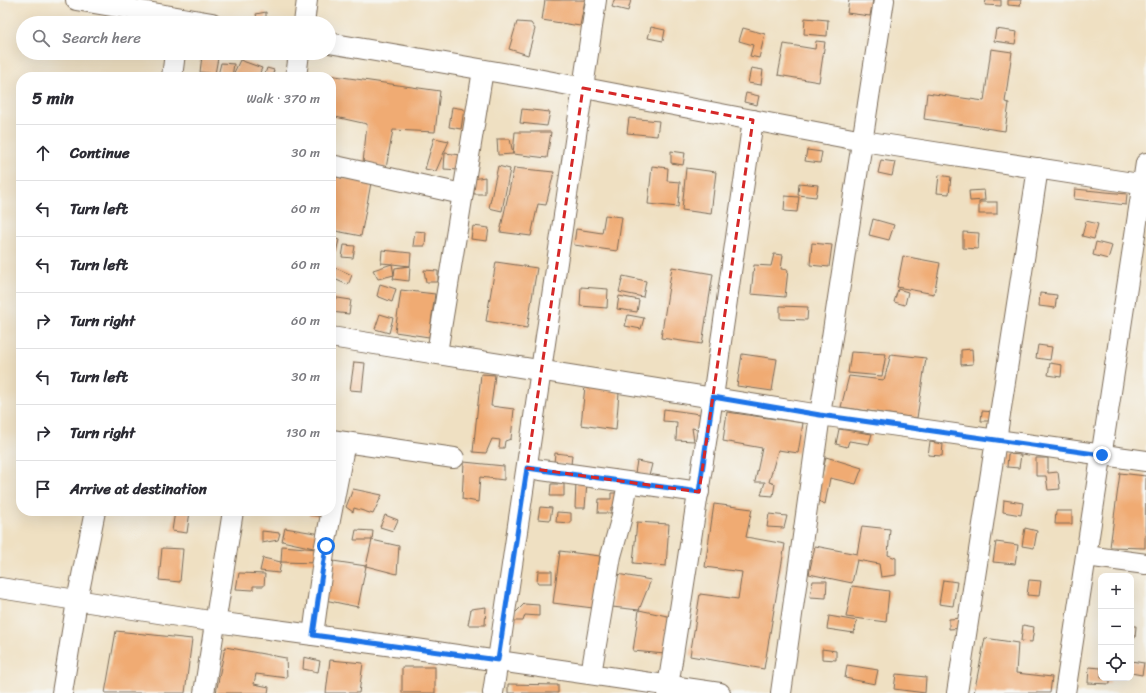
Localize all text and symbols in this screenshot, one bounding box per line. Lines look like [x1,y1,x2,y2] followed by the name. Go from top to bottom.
[16,16,336,60] search box
[62,25,141,51] text: Search here
[30,27,52,49] icon: search
[32,83,74,113] text: 5 min
[246,87,320,110] text: Walk · 370 m
[70,140,130,166] text: Continue
[291,141,320,164] text: 30 m
[32,142,54,164] icon: ahead
[70,196,128,222] text: Turn left
[291,197,320,220] text: 60 m
[32,198,54,220] icon: left
[70,252,128,278] text: Turn left
[291,253,320,276] text: 60 m
[32,254,54,276] icon: left
[70,308,135,334] text: Turn right
[291,309,320,332] text: 60 m
[32,310,54,332] icon: right
[70,364,128,390] text: Turn left
[291,365,320,388] text: 30 m
[32,366,54,388] icon: left
[70,420,135,446] text: Turn right
[286,421,320,444] text: 130 m
[32,422,54,444] icon: right
[1093,446,1111,464] route end
[70,476,207,502] text: Arrive at destination
[32,478,54,500] icon: arrive
[317,537,335,555] route start
[1098,573,1134,681] map controls
[1098,573,1134,609] button: +
[1098,609,1134,645] button: −
[1098,645,1134,681] button: locate

